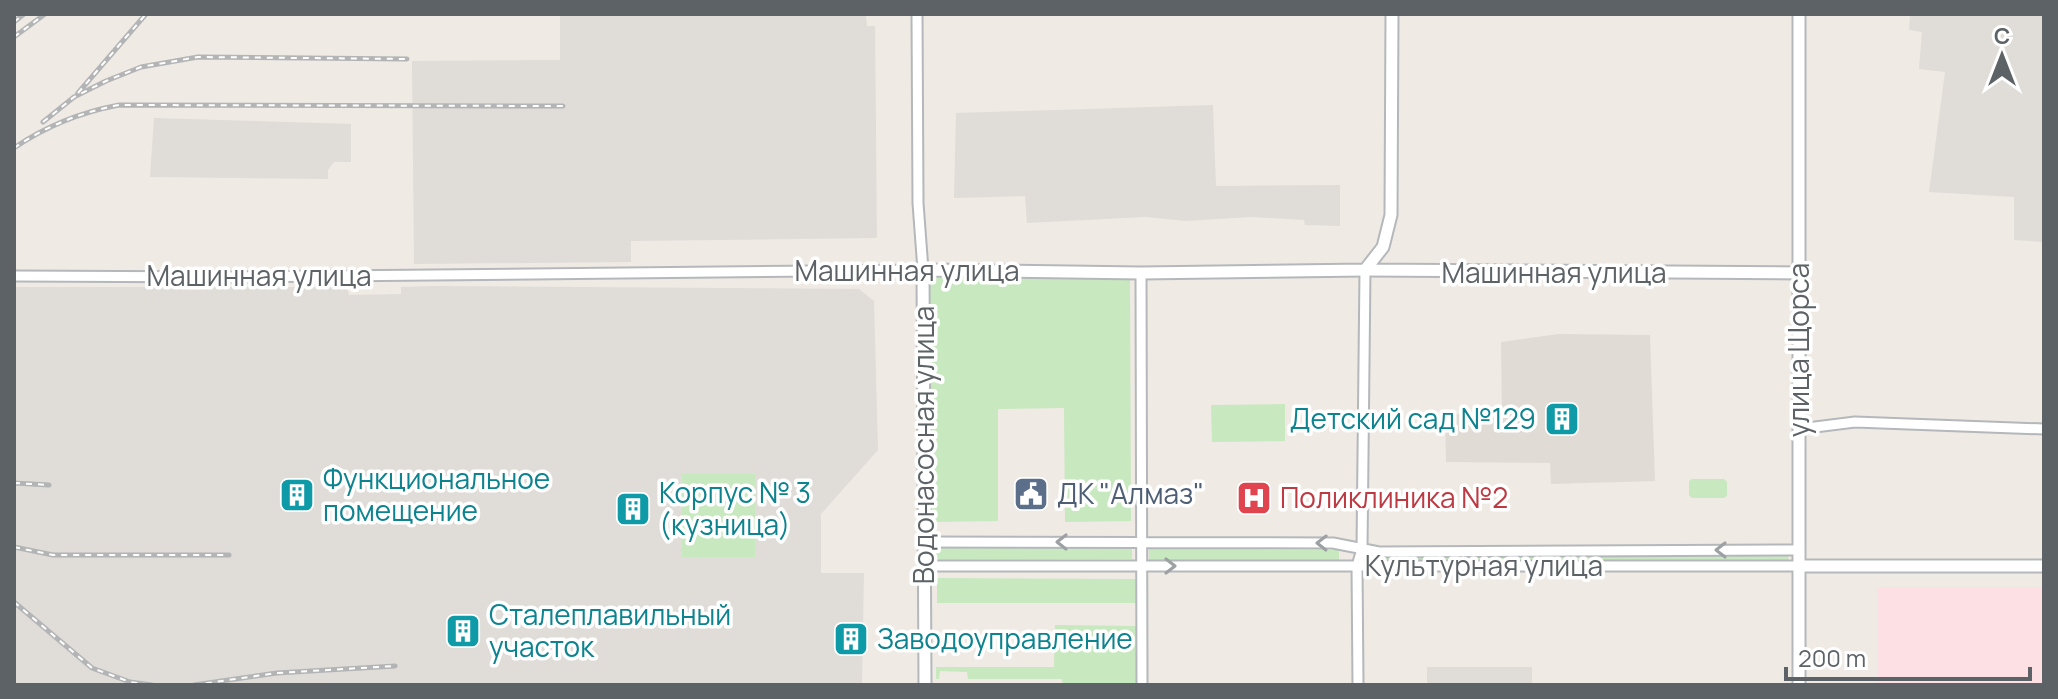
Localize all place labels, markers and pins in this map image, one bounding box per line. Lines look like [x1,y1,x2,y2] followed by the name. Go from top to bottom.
[1290,399,1536,437] place label: Детский сад №129
[1543,400,1581,438] building icon: Детский сад №129
[323,459,550,529] place label: Функциональное помещение
[659,473,811,543] place label: Корпус № 3 (кузница)
[1057,474,1204,512] place label: ДК "Алмаз"
[1012,475,1050,513] public building icon: ДК "Алмаз"
[278,476,316,514] building icon: Функциональное помещение
[1280,478,1508,516] place label: Поликлиника №2
[1235,479,1273,517] hospital icon: Поликлиника №2
[614,490,652,528] building icon: Корпус № 3 (кузница)
[489,595,731,665] place label: Сталеплавильный участок
[444,612,482,650] building icon: Сталеплавильный участок
[877,619,1133,657] place label: Заводоуправление
[832,620,870,658] building icon: Заводоуправление

